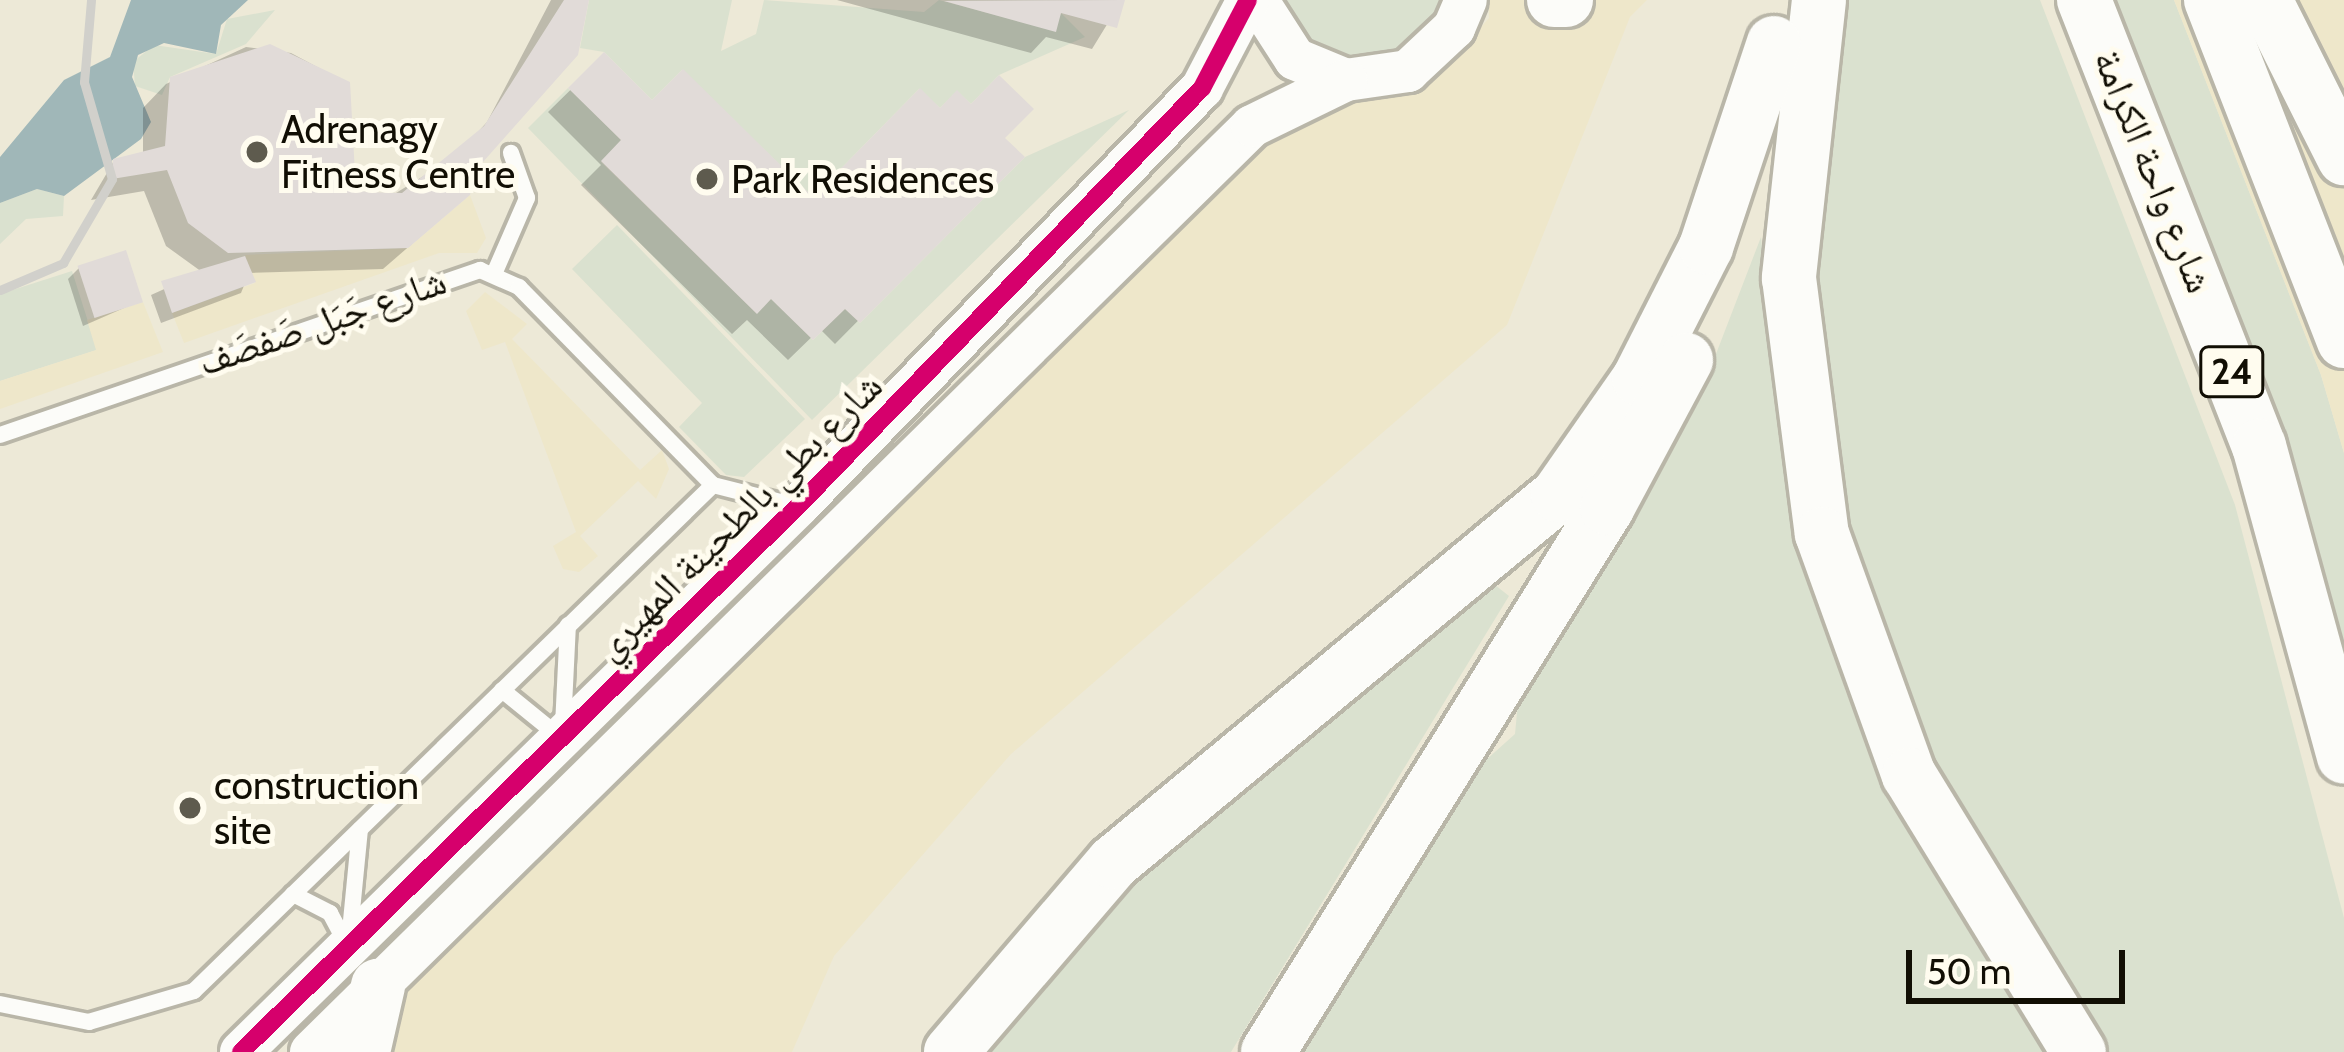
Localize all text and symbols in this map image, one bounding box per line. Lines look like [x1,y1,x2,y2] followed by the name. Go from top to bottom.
[2084,43,2224,299] street label: شارع واحة الكرامة
[281,107,515,198] place label: Adrenagy Fitness Centre
[244,139,270,165] marker: Adrenagy Fitness Centre
[731,156,994,202] place label: Park Residences
[694,166,720,192] marker: Park Residences
[192,257,452,385] street label: شارع جَبَل صَفصَف
[2199,342,2265,402] road number: 24
[585,363,891,669] street label: شارع بطي بالطحينة المهيري
[214,763,419,854] place label: construction site
[177,795,203,821] marker: construction site
[1912,926,2131,1000] scale bar
[1927,949,2011,993] text: 50 m

